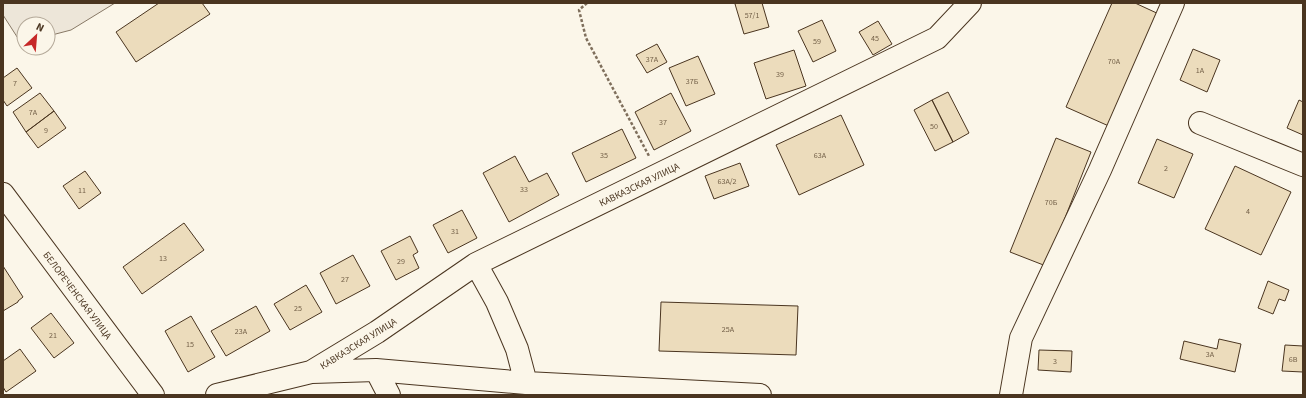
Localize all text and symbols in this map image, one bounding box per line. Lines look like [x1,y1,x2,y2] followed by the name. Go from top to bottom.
[745,10,759,21] house number: 57/1
[16,16,56,56] north arrow
[34,19,47,36] text: N
[871,33,879,44] house number: 45
[813,36,821,47] house number: 59
[646,54,659,65] house number: 37А
[1108,56,1121,67] house number: 70А
[1196,65,1205,76] house number: 1А
[776,69,784,80] house number: 39
[686,76,699,87] house number: 37Б
[13,78,17,89] house number: 7
[29,107,38,118] house number: 7А
[659,117,667,128] house number: 37
[930,121,938,132] house number: 50
[44,125,48,136] house number: 9
[600,150,608,161] house number: 35
[814,150,827,161] house number: 63А
[597,159,682,210] street label: КАВКАЗСКАЯ УЛИЦА
[1164,163,1168,174] house number: 2
[717,176,737,187] house number: 63А/2
[520,184,528,195] house number: 33
[78,185,86,196] house number: 11
[1045,197,1058,208] house number: 70Б
[1246,206,1250,217] house number: 4
[451,226,459,237] house number: 31
[40,249,115,343] street label: БЕЛОРЕЧЕНСКАЯ УЛИЦА
[159,253,167,264] house number: 13
[397,256,405,267] house number: 29
[341,274,349,285] house number: 27
[294,303,302,314] house number: 25
[318,314,400,373] street label: КАВКАЗСКАЯ УЛИЦА
[722,324,735,335] house number: 25А
[235,326,248,337] house number: 23А
[49,330,57,341] house number: 21
[186,339,194,350] house number: 15
[1206,349,1215,360] house number: 3А
[1289,354,1298,365] house number: 6В
[1053,356,1057,367] house number: 3

